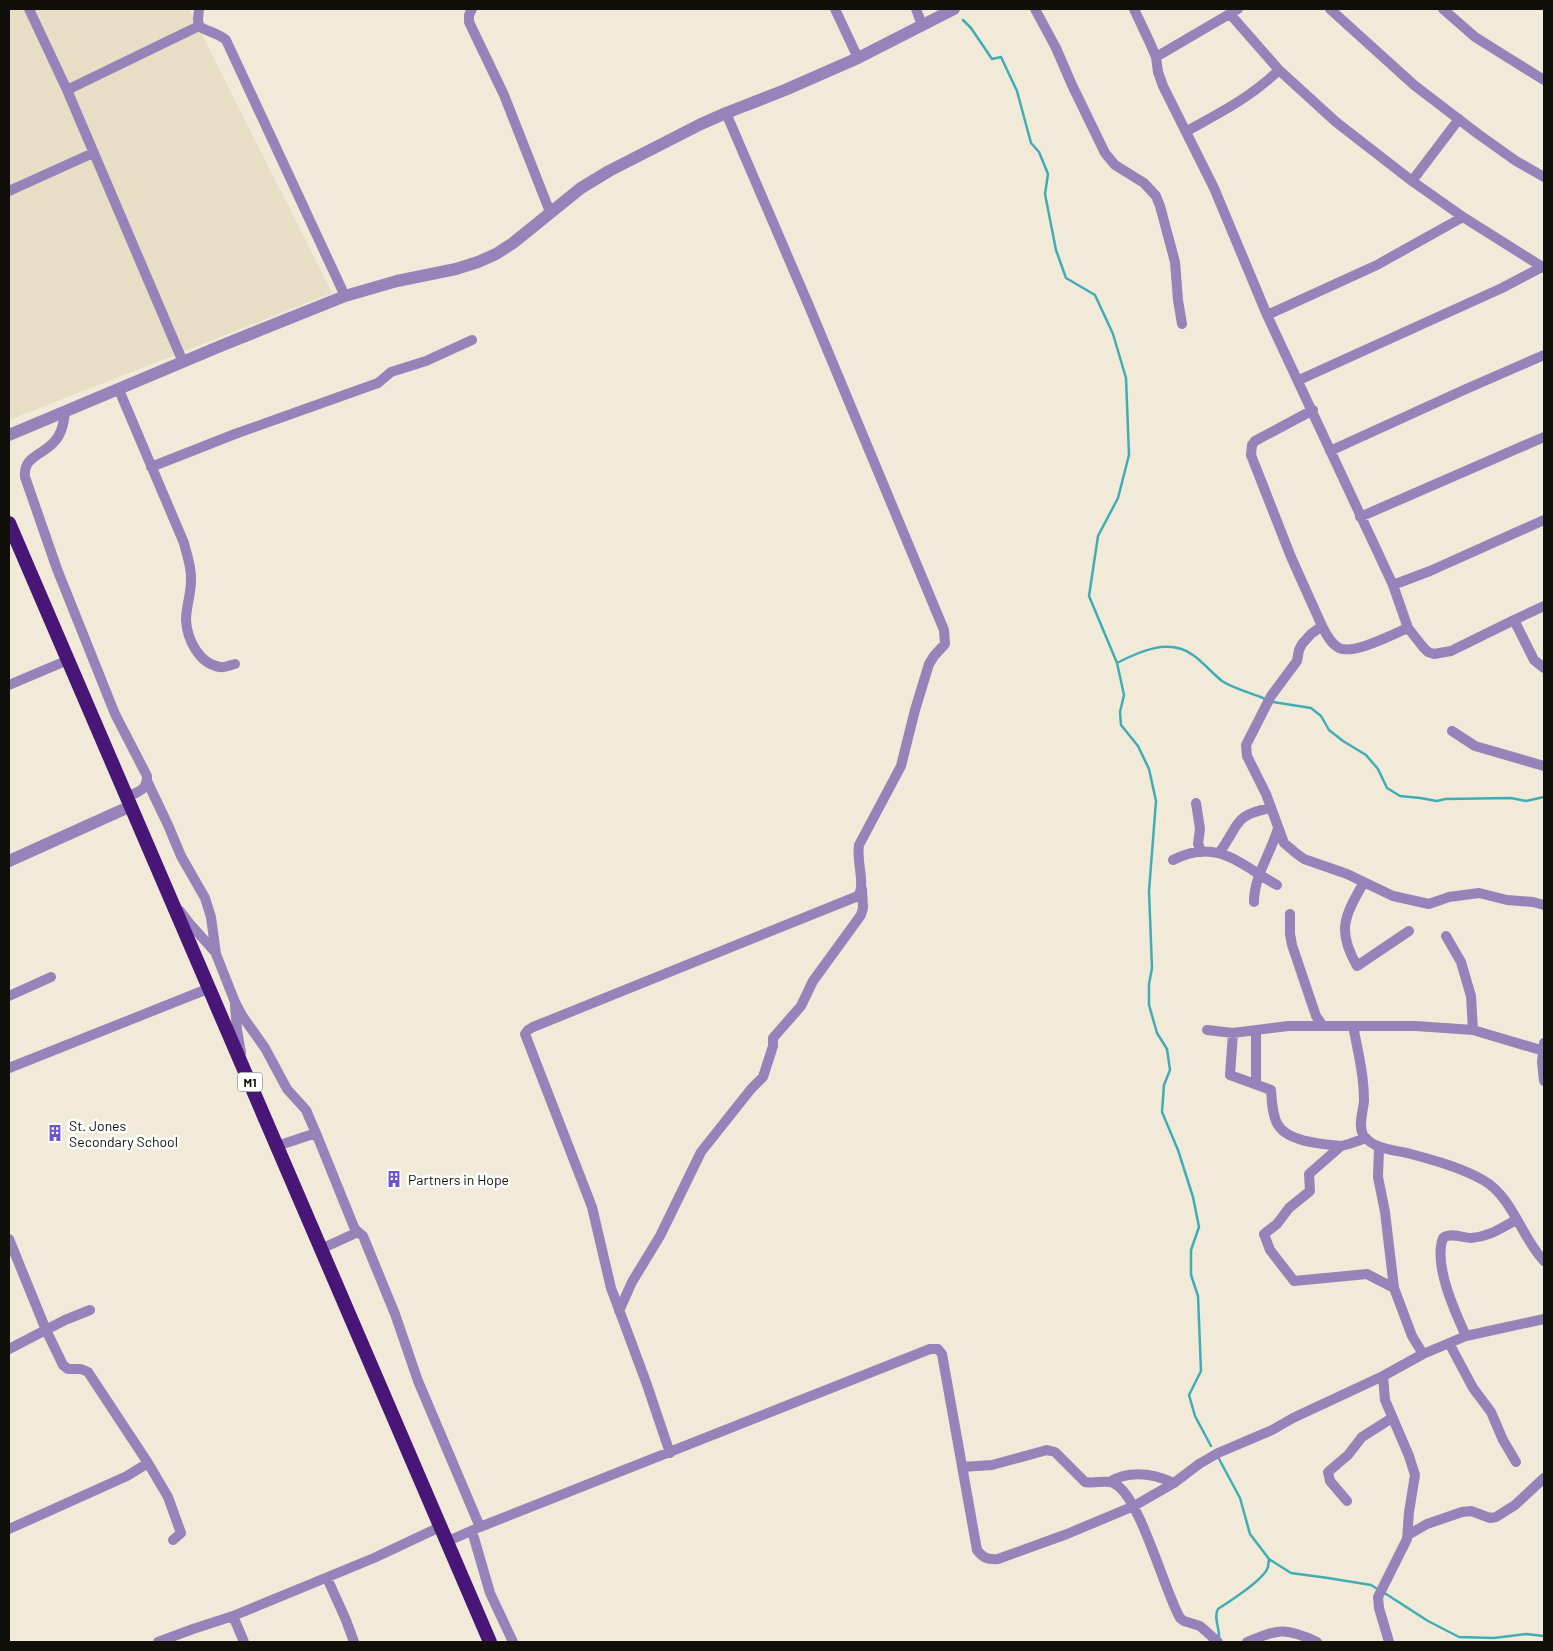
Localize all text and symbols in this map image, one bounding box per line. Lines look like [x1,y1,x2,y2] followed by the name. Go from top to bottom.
[238,1072,262,1092] road number: M1
[69,1117,178,1150] place label: St. Jones Secondary School
[45,1123,65,1143] building icon: St. Jones Secondary School
[384,1169,404,1189] building icon: Partners in Hope
[408,1171,509,1188] place label: Partners in Hope

